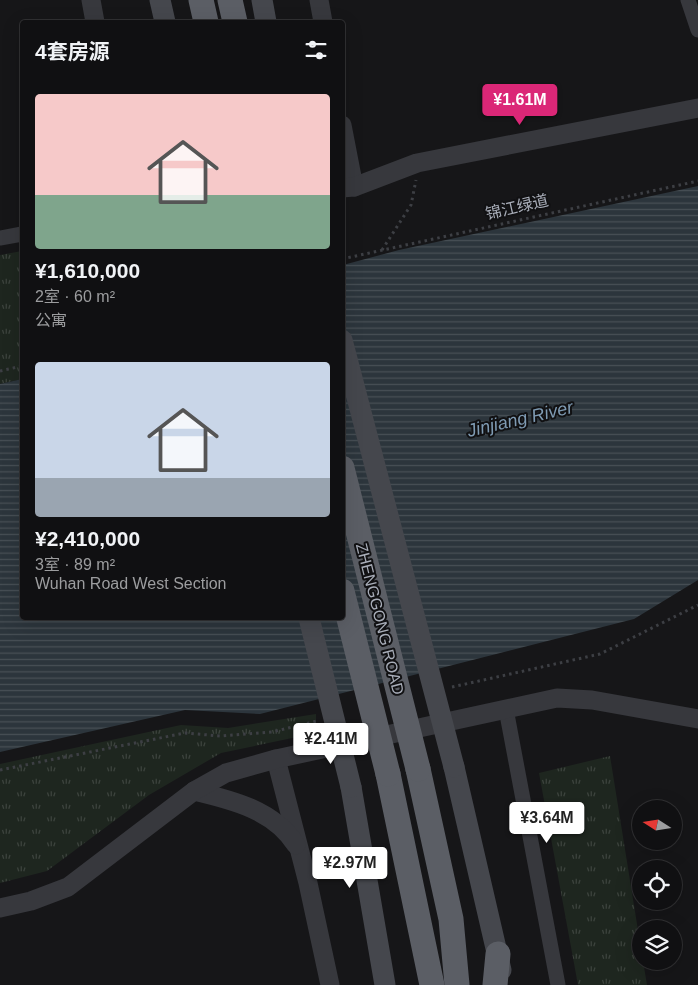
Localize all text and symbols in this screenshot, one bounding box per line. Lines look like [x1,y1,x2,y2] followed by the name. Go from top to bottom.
[302,36,330,64] icon: filters
[35,40,110,63] text: 4套房源
[479,84,561,126] pin: ¥1.61M
[493,91,547,108] text: ¥1.61M
[138,127,228,217] icon: home
[484,192,550,222] street label: 锦江绿道
[35,259,140,282] text: ¥1,610,000
[35,288,115,305] text: 2室 · 60 m²
[35,312,67,329] text: 公寓
[138,395,228,485] icon: home
[464,397,576,441] water label: Jinjiang River
[35,527,140,550] text: ¥2,410,000
[353,541,407,697] street label: ZHENGGONG ROAD
[35,556,115,573] text: 3室 · 89 m²
[35,575,227,592] text: Wuhan Road West Section
[290,722,372,765] pin: ¥2.41M
[304,730,358,747] text: ¥2.41M
[632,800,682,850] north arrow
[632,800,682,970] map controls
[506,802,588,844] pin: ¥3.64M
[520,809,574,826] text: ¥3.64M
[309,846,391,889] pin: ¥2.97M
[323,854,377,871] text: ¥2.97M
[632,860,682,910] button: locate
[632,920,682,970] button: layers

